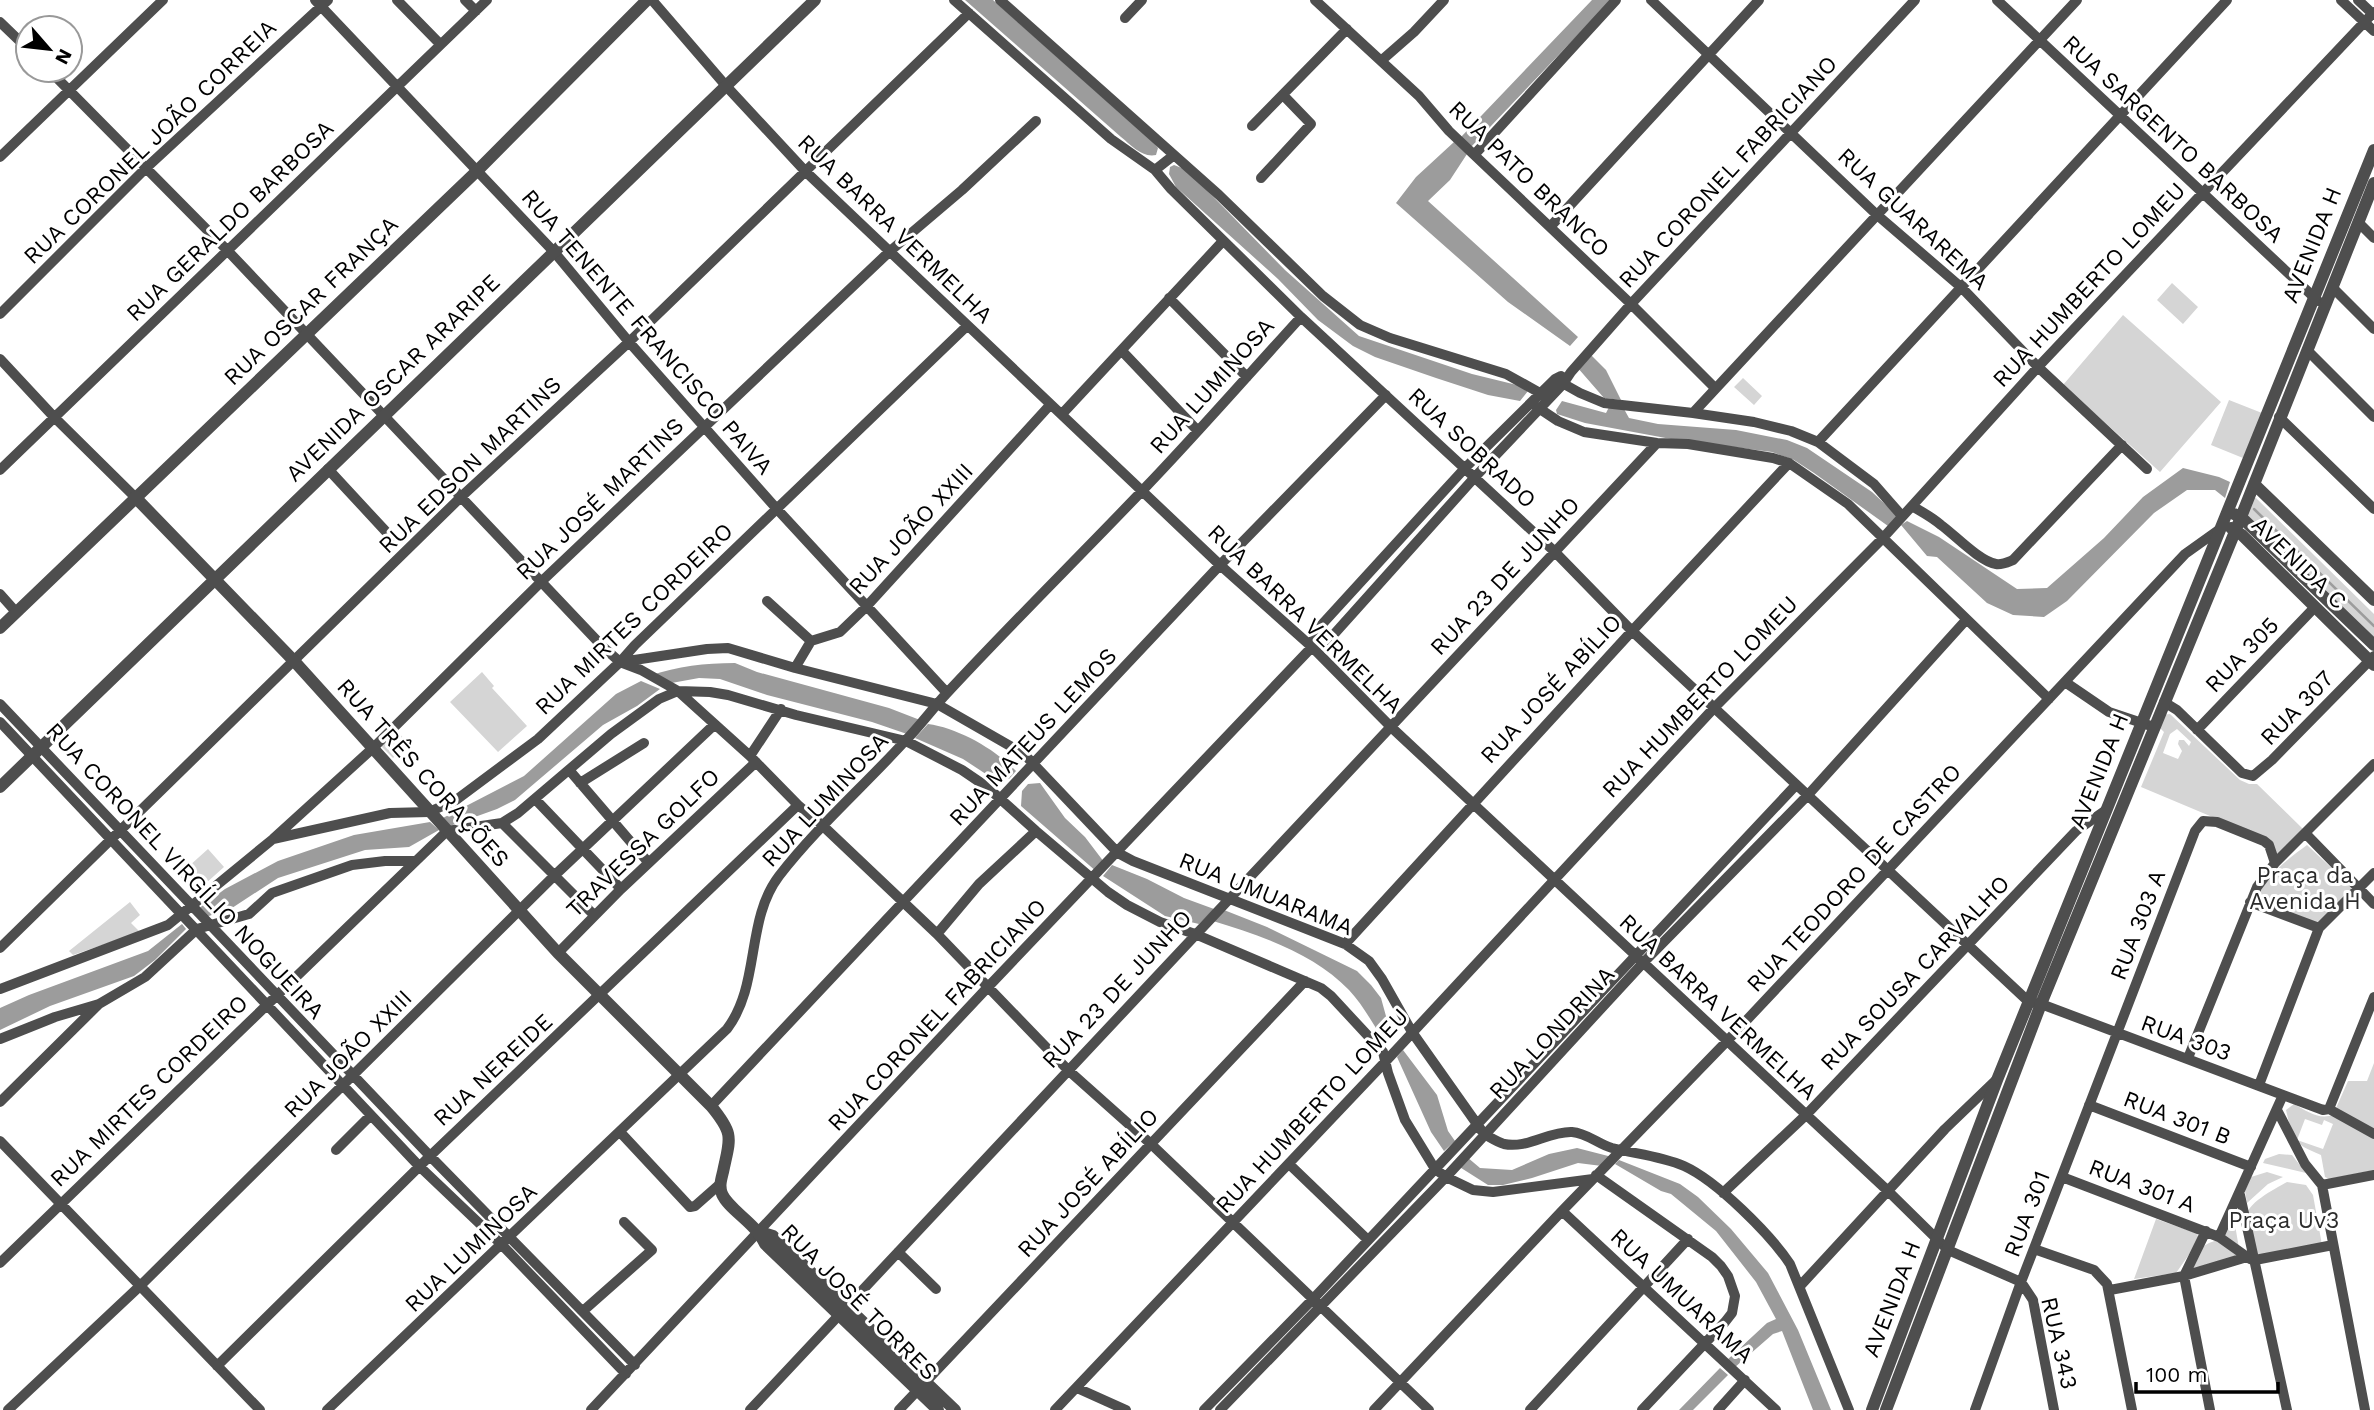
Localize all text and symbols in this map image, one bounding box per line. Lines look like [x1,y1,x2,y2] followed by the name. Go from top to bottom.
[17,13,283,271] street label: RUA CORONEL JOÃO CORREIA
[14,14,84,84] north arrow
[2057,30,2289,248] street label: RUA SARGENTO BARBOSA
[1613,50,1843,294] street label: RUA CORONEL FABRICIANO
[1443,95,1615,263] street label: RUA PATO BRANCO
[121,115,339,327] street label: RUA GERALDO BARBOSA
[792,129,998,329] street label: RUA BARRA VERMELHA
[1832,142,1994,296] street label: RUA GUARAREMA
[1987,177,2191,393] street label: RUA HUMBERTO LOMEU
[2277,183,2347,307] street label: AVENIDA H
[516,184,778,480] street label: RUA TENENTE FRANCISCO PAIVA
[218,211,404,391] street label: RUA OSCAR FRANÇA
[280,269,506,487] street label: AVENIDA OSCAR ARARIPE
[1144,313,1280,459] street label: RUA LUMINOSA
[373,371,567,559] street label: RUA EDSON MARTINS
[1403,382,1541,514] street label: RUA SOBRADO
[511,412,689,586] street label: RUA JOSÉ MARTINS
[843,458,979,600] street label: RUA JOÃO XXIII
[1425,491,1585,661] street label: RUA 23 DE JUNHO
[2246,511,2352,615] street label: AVENIDA C
[530,517,738,721] street label: RUA MIRTES CORDEIRO
[1202,519,1408,719] street label: RUA BARRA VERMELHA
[1597,591,1803,803] street label: RUA HUMBERTO LOMEU
[1475,609,1627,769] street label: RUA JOSÉ ABÍLIO
[2200,612,2284,698] street label: RUA 305
[944,642,1122,832] street label: RUA MATEUS LEMOS
[2255,665,2339,751] street label: RUA 307
[331,673,515,873] street label: RUA TRÊS CORAÇÕES
[2064,709,2134,833] street label: AVENIDA H
[40,717,330,1025] street label: RUA CORONEL VIRGÍLIO NOGUEIRA
[756,728,894,872] street label: RUA LUMINOSA
[1741,758,1967,998] street label: RUA TEODORO DE CASTRO
[561,763,725,923] street label: TRAVESSA GOLFO
[1175,847,1357,941] street label: RUA UMUARAMA
[2249,862,2361,915] park label: Praça da Avenida H
[2105,866,2171,984] street label: RUA 303 A
[1815,870,2015,1076] street label: RUA SOUSA CARVALHO
[822,893,1052,1137] street label: RUA CORONEL FABRICIANO
[1037,904,1197,1074] street label: RUA 23 DE JUNHO
[1614,908,1822,1106] street label: RUA BARRA VERMELHA
[1484,961,1620,1105] street label: RUA LONDRINA
[278,984,418,1124] street label: RUA JOÃO XXIII
[45,989,253,1193] street label: RUA MIRTES CORDEIRO
[1210,1003,1414,1219] street label: RUA HUMBERTO LOMEU
[428,1008,558,1132] street label: RUA NEREIDE
[2137,1009,2235,1067] street label: RUA 303
[2120,1085,2234,1151] street label: RUA 301 B
[1012,1103,1164,1263] street label: RUA JOSÉ ABÍLIO
[2085,1153,2199,1219] street label: RUA 301 A
[1998,1167,2056,1261] street label: RUA 301
[399,1178,543,1318] street label: RUA LUMINOSA
[2229,1207,2339,1234] park label: Praça Uv3
[775,1218,943,1386] street label: RUA JOSÉ TORRES
[1605,1223,1759,1369] street label: RUA UMUARAMA
[1858,1237,1926,1361] street label: AVENIDA H
[2035,1294,2083,1392] street label: RUA 343
[2136,1350,2278,1394] scale bar
[2146,1362,2208,1387] text: 100 m

